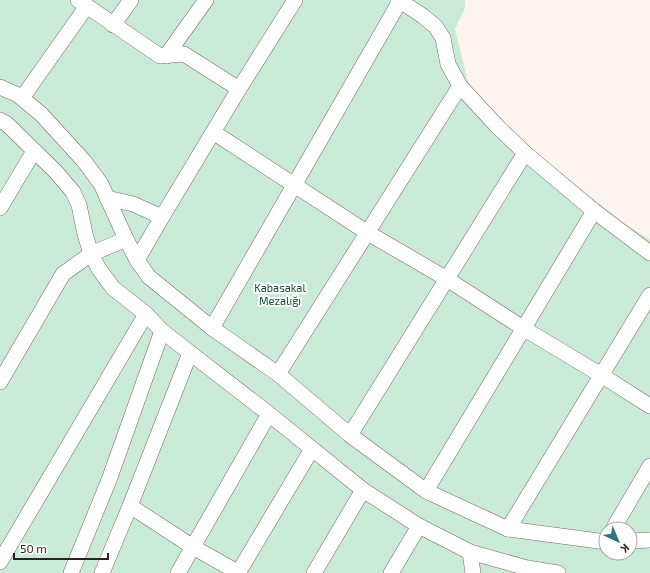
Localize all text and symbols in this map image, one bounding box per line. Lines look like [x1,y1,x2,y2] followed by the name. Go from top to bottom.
[254,281,306,307] park label: Kabasakal Mezalığı
[598,521,638,561] north arrow
[14,535,108,561] scale bar
[20,541,47,555] text: 50 m
[618,541,632,556] text: K

